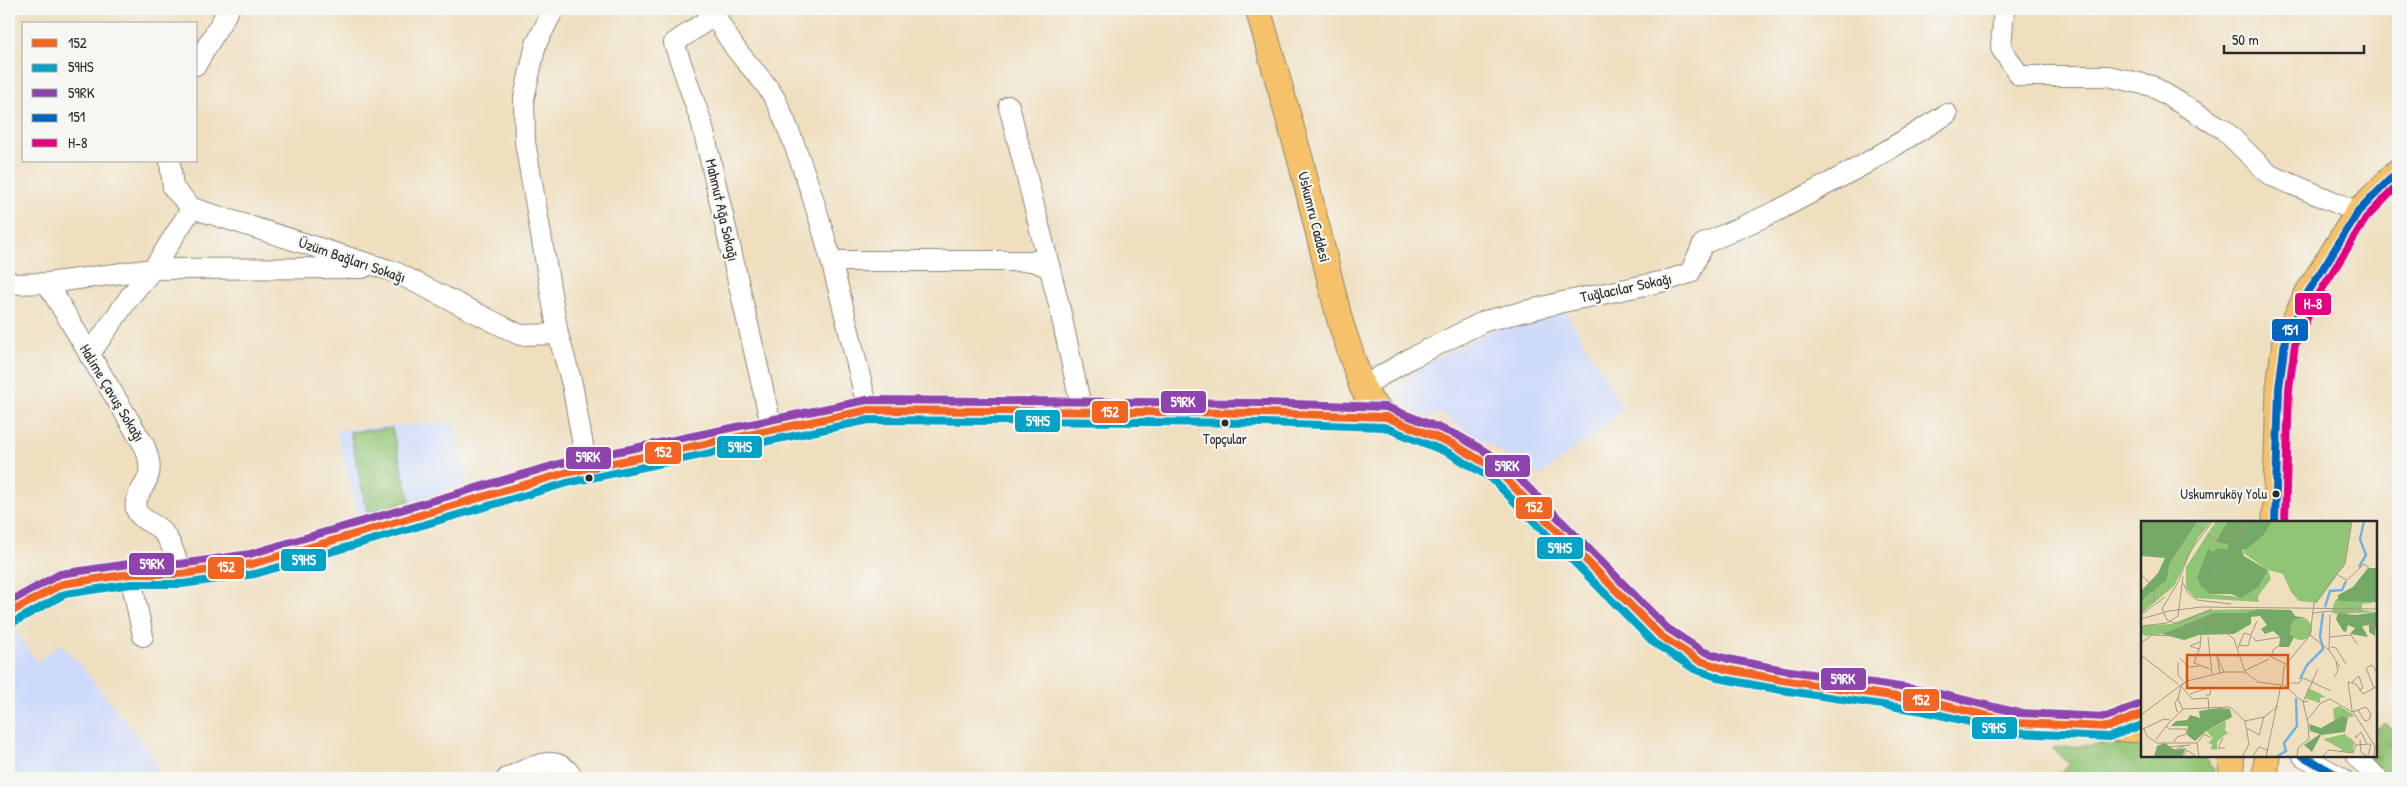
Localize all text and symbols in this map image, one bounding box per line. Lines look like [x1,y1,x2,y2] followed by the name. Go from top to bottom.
[22,22,198,162] legend
[2224,22,2364,54] scale bar
[2232,29,2259,50] text: 50 m
[68,32,87,53] text: 152
[68,56,94,77] text: 59HS
[68,82,95,103] text: 59RK
[68,106,85,127] text: 151
[68,132,88,153] text: H-8
[701,157,744,263] street label: Mahmut Ağa Sokağı
[1293,169,1336,264] street label: Uskumru Caddesi
[296,231,409,288] street label: Üzüm Bağları Sokağı
[1578,268,1674,307] street label: Tuğlacılar Sokağı
[2294,292,2332,316] line badge: H-8
[2304,294,2322,313] text: H-8
[2271,318,2309,342] line badge: 151
[2282,320,2298,339] text: 151
[75,340,150,445] street label: Halime Çavuş Sokağı
[1160,390,1207,414] line badge: 59RK
[1171,392,1196,411] text: 59RK
[1091,400,1129,424] line badge: 152
[1101,402,1119,421] text: 152
[1014,409,1061,433] line badge: 59HS
[1026,411,1051,430] text: 59HS
[1220,418,1230,428] marker: Topçular
[1203,429,1248,449] place label: Topçular
[716,435,763,459] line badge: 59HS
[728,437,753,456] text: 59HS
[644,441,682,465] line badge: 152
[654,442,672,461] text: 152
[565,446,612,470] line badge: 59RK
[576,447,601,466] text: 59RK
[1484,454,1531,478] line badge: 59RK
[1495,456,1520,475] text: 59RK
[584,473,594,483] unlabelled marker
[2180,484,2267,504] place label: Uskumruköy Yolu
[2271,489,2281,499] marker: Uskumruköy Yolu
[1515,496,1553,520] line badge: 152
[1525,497,1543,516] text: 152
[2141,521,2377,757] inset map
[1536,536,1584,560] line badge: 59HS
[1548,538,1573,557] text: 59HS
[280,548,327,572] line badge: 59HS
[292,550,317,569] text: 59HS
[128,552,175,576] line badge: 59RK
[140,554,165,573] text: 59RK
[207,556,245,580] line badge: 152
[217,557,235,576] text: 152
[1820,667,1867,691] line badge: 59RK
[1831,669,1856,688] text: 59RK
[1902,688,1940,712] line badge: 152
[1912,690,1930,709] text: 152
[1971,716,2018,740] line badge: 59HS
[1982,718,2007,737] text: 59HS

